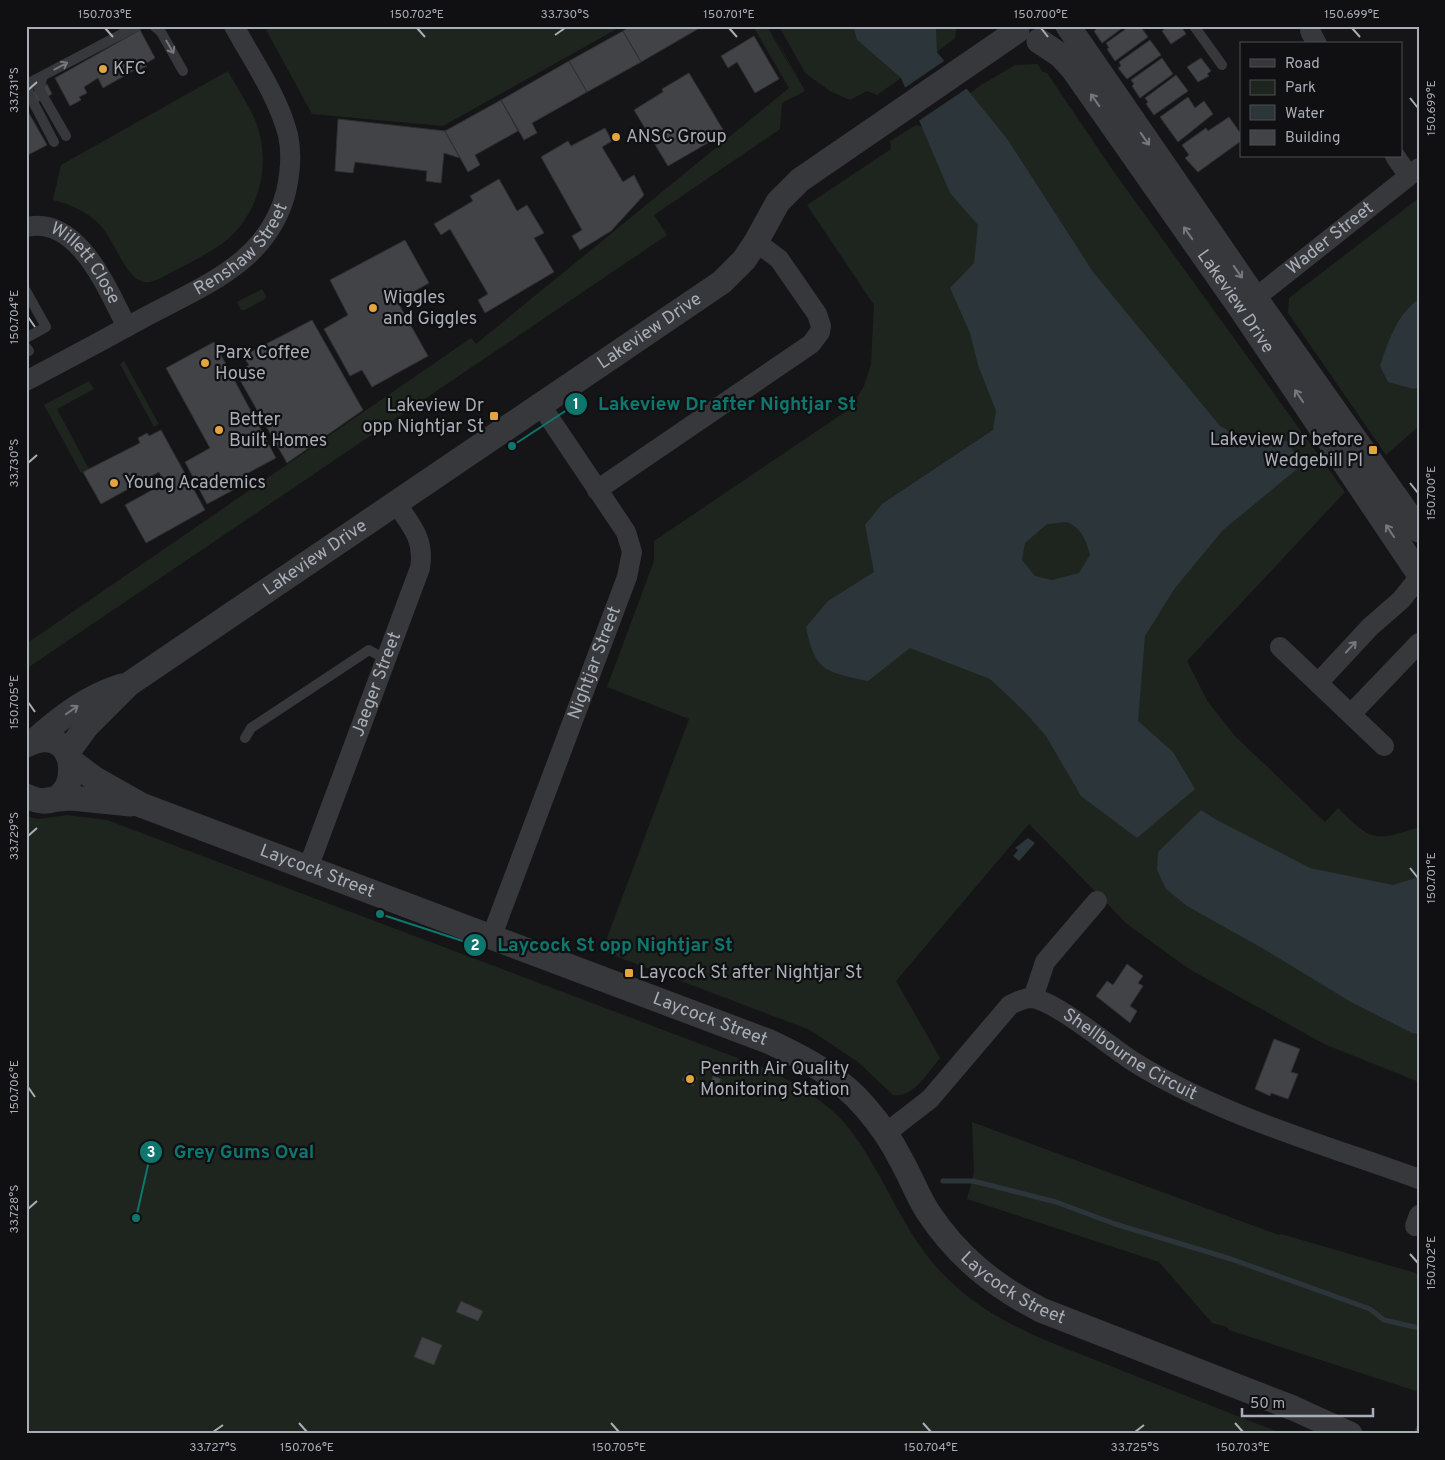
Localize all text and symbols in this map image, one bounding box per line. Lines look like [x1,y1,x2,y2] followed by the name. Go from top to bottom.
[78,7,132,23] text: 150.703°E
[390,7,444,23] text: 150.702°E
[541,7,589,23] text: 33.730°S
[703,7,755,23] text: 150.701°E
[1014,7,1068,23] text: 150.700°E
[1324,7,1380,23] text: 150.699°E
[165,40,175,55] one-way arrow
[1240,42,1402,158] legend
[1285,55,1320,74] text: Road
[113,58,146,81] place label: KFC
[54,61,69,71] one-way arrow
[97,63,109,75] marker: KFC
[7,67,23,113] text: 33.731°S
[1285,79,1316,98] text: Park
[1424,80,1440,136] text: 150.699°E
[1090,93,1100,107] one-way arrow
[1285,105,1325,124] text: Water
[626,126,727,149] place label: ANSC Group
[1285,129,1340,148] text: Building
[610,131,622,143] marker: ANSC Group
[1140,132,1150,146] one-way arrow
[1282,197,1379,280] street label: Wader Street
[190,200,293,301] street label: Renshaw Street
[47,217,125,308] street label: Willett Close
[1183,226,1193,240] one-way arrow
[1192,245,1279,358] street label: Lakeview Drive
[1233,265,1243,279] one-way arrow
[383,287,477,331] place label: Wiggles and Giggles
[593,288,706,375] street label: Lakeview Drive
[7,290,23,344] text: 150.704°E
[367,302,379,314] marker: Wiggles and Giggles
[215,342,310,386] place label: Parx Coffee House
[199,357,211,369] marker: Parx Coffee House
[563,387,866,421] callout: Lakeview Dr after Nightjar St
[1294,390,1304,404] one-way arrow
[598,393,856,417] text: Lakeview Dr after Nightjar St
[363,395,484,439] place label: Lakeview Dr opp Nightjar St
[573,396,579,415] text: 1
[229,409,327,453] place label: Better Built Homes
[488,410,500,422] marker: Lakeview Dr opp Nightjar St
[213,424,225,436] marker: Better Built Homes
[1210,429,1363,473] place label: Lakeview Dr before Wedgebill Pl
[7,439,23,487] text: 33.730°S
[1367,444,1379,456] marker: Lakeview Dr before Wedgebill Pl
[1424,466,1440,520] text: 150.700°E
[124,472,266,495] place label: Young Academics
[108,477,120,489] marker: Young Academics
[259,514,372,601] street label: Lakeview Drive
[1385,524,1395,538] one-way arrow
[563,603,626,723] street label: Nightjar Street
[346,629,407,740] street label: Jaeger Street
[1345,641,1357,654] one-way arrow
[7,675,23,729] text: 150.705°E
[65,705,79,715] one-way arrow
[7,812,23,860] text: 33.729°S
[256,839,378,903] street label: Laycock Street
[1424,852,1440,904] text: 150.701°E
[463,928,743,962] callout: Laycock St opp Nightjar St
[497,934,733,958] text: Laycock St opp Nightjar St
[470,937,480,956] text: 2
[639,962,862,985] place label: Laycock St after Nightjar St
[623,967,635,979] marker: Laycock St after Nightjar St
[649,987,771,1051] street label: Laycock Street
[1058,1003,1201,1106] street label: Shellbourne Circuit
[700,1058,850,1102] place label: Penrith Air Quality Monitoring Station
[7,1060,23,1114] text: 150.706°E
[684,1073,696,1085] marker: Penrith Air Quality Monitoring Station
[138,1135,324,1169] callout: Grey Gums Oval
[174,1141,314,1165] text: Grey Gums Oval
[147,1144,156,1163] text: 3
[7,1185,23,1233] text: 33.728°S
[1424,1236,1440,1290] text: 150.702°E
[955,1247,1069,1330] street label: Laycock Street
[1242,1385,1374,1417] scale bar
[1250,1395,1285,1414] text: 50 m
[189,1440,237,1456] text: 33.727°S
[280,1440,334,1456] text: 150.706°E
[592,1440,646,1456] text: 150.705°E
[904,1440,958,1456] text: 150.704°E
[1111,1440,1159,1456] text: 33.725°S
[1216,1440,1270,1456] text: 150.703°E

